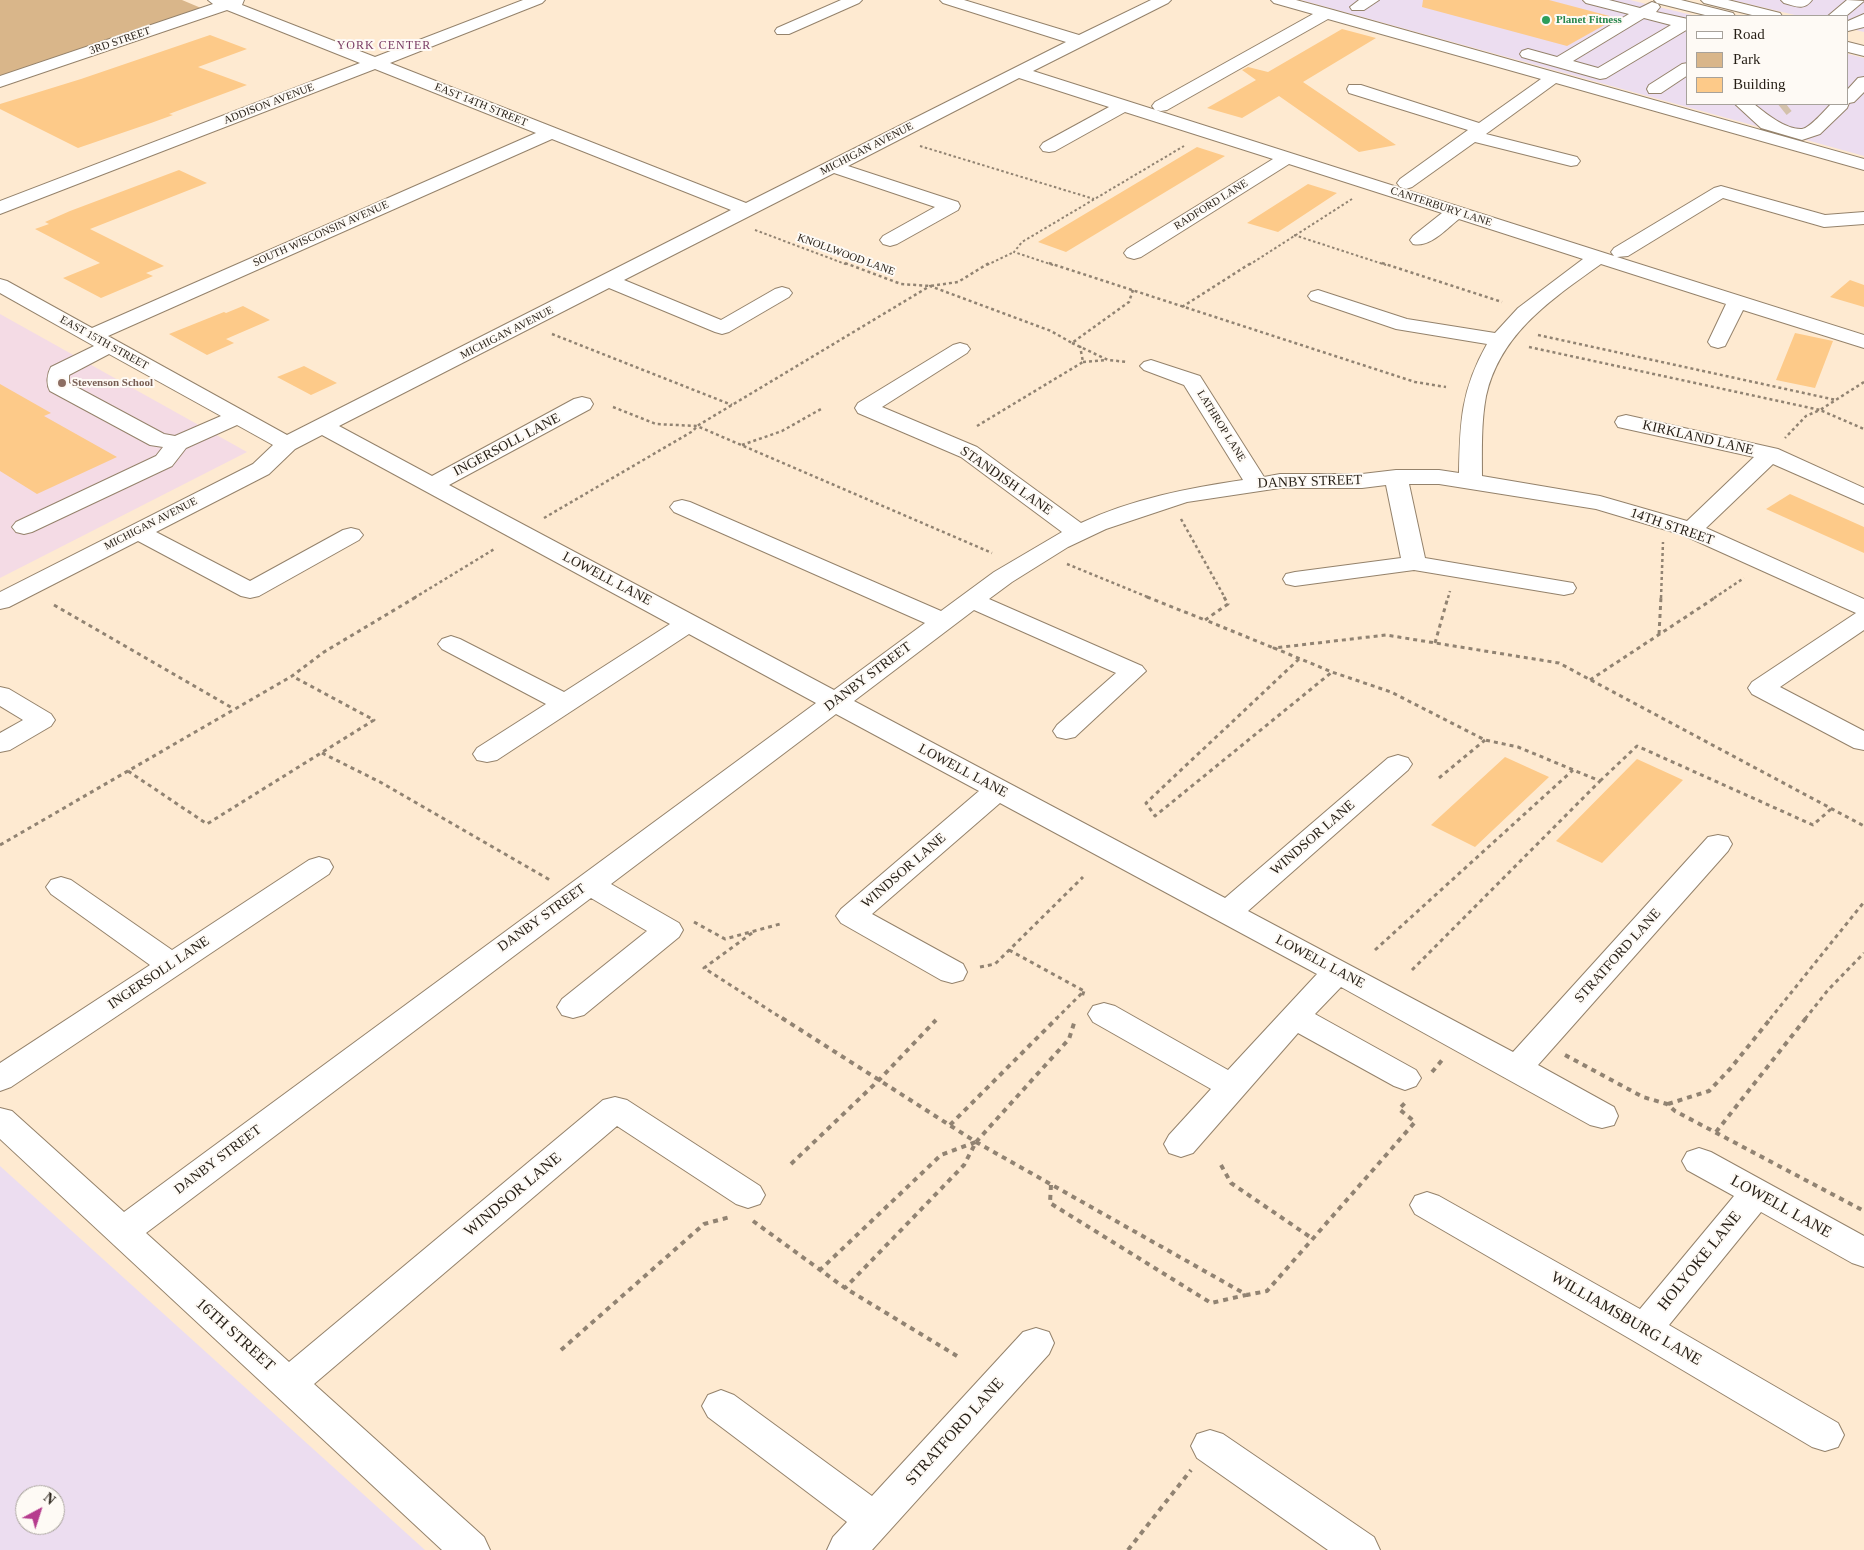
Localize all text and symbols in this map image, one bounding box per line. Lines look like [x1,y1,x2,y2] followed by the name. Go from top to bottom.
[1556,13,1622,27] place label: Planet Fitness
[1540,14,1552,26] marker: Planet Fitness
[1686,15,1849,105] legend
[88,24,152,58] street label: 3RD STREET
[1733,26,1765,42] text: Road
[335,39,433,53] district label: YORK CENTER
[1733,51,1761,67] text: Park
[1733,76,1786,92] text: Building
[433,80,529,130] street label: EAST 14TH STREET
[222,81,316,127] street label: ADDISON AVENUE
[818,120,916,178] street label: MICHIGAN AVENUE
[1172,177,1250,233] street label: RADFORD LANE
[1389,184,1493,230] street label: CANTERBURY LANE
[251,198,391,270] street label: SOUTH WISCONSIN AVENUE
[795,231,897,279] street label: KNOLLWOOD LANE
[458,304,556,362] street label: MICHIGAN AVENUE
[58,313,150,373] street label: EAST 15TH STREET
[72,376,153,390] place label: Stevenson School
[56,377,68,389] marker: Stevenson School
[1194,388,1248,464] street label: LATHROP LANE
[451,410,563,480] street label: INGERSOLL LANE
[1641,417,1755,459] street label: KIRKLAND LANE
[957,443,1055,519] street label: STANDISH LANE
[1257,472,1363,492] street label: DANBY STREET
[102,495,200,553] street label: MICHIGAN AVENUE
[1628,505,1716,549] street label: 14TH STREET
[560,548,654,610] street label: LOWELL LANE
[821,639,915,715] street label: DANBY STREET
[916,740,1010,802] street label: LOWELL LANE
[1267,797,1359,879] street label: WINDSOR LANE
[858,830,950,912] street label: WINDSOR LANE
[495,880,589,956] street label: DANBY STREET
[1571,905,1665,1007] street label: STRATFORD LANE
[1273,931,1367,993] street label: LOWELL LANE
[105,933,213,1013] street label: INGERSOLL LANE
[171,1122,265,1198] street label: DANBY STREET
[460,1149,566,1241] street label: WINDSOR LANE
[1727,1171,1835,1243] street label: LOWELL LANE
[1654,1207,1746,1315] street label: HOLYOKE LANE
[1547,1268,1705,1370] street label: WILLIAMSBURG LANE
[191,1294,279,1376] street label: 16TH STREET
[902,1374,1008,1490] street label: STRATFORD LANE
[15,1485,65,1535] north arrow
[41,1490,58,1508] text: N

